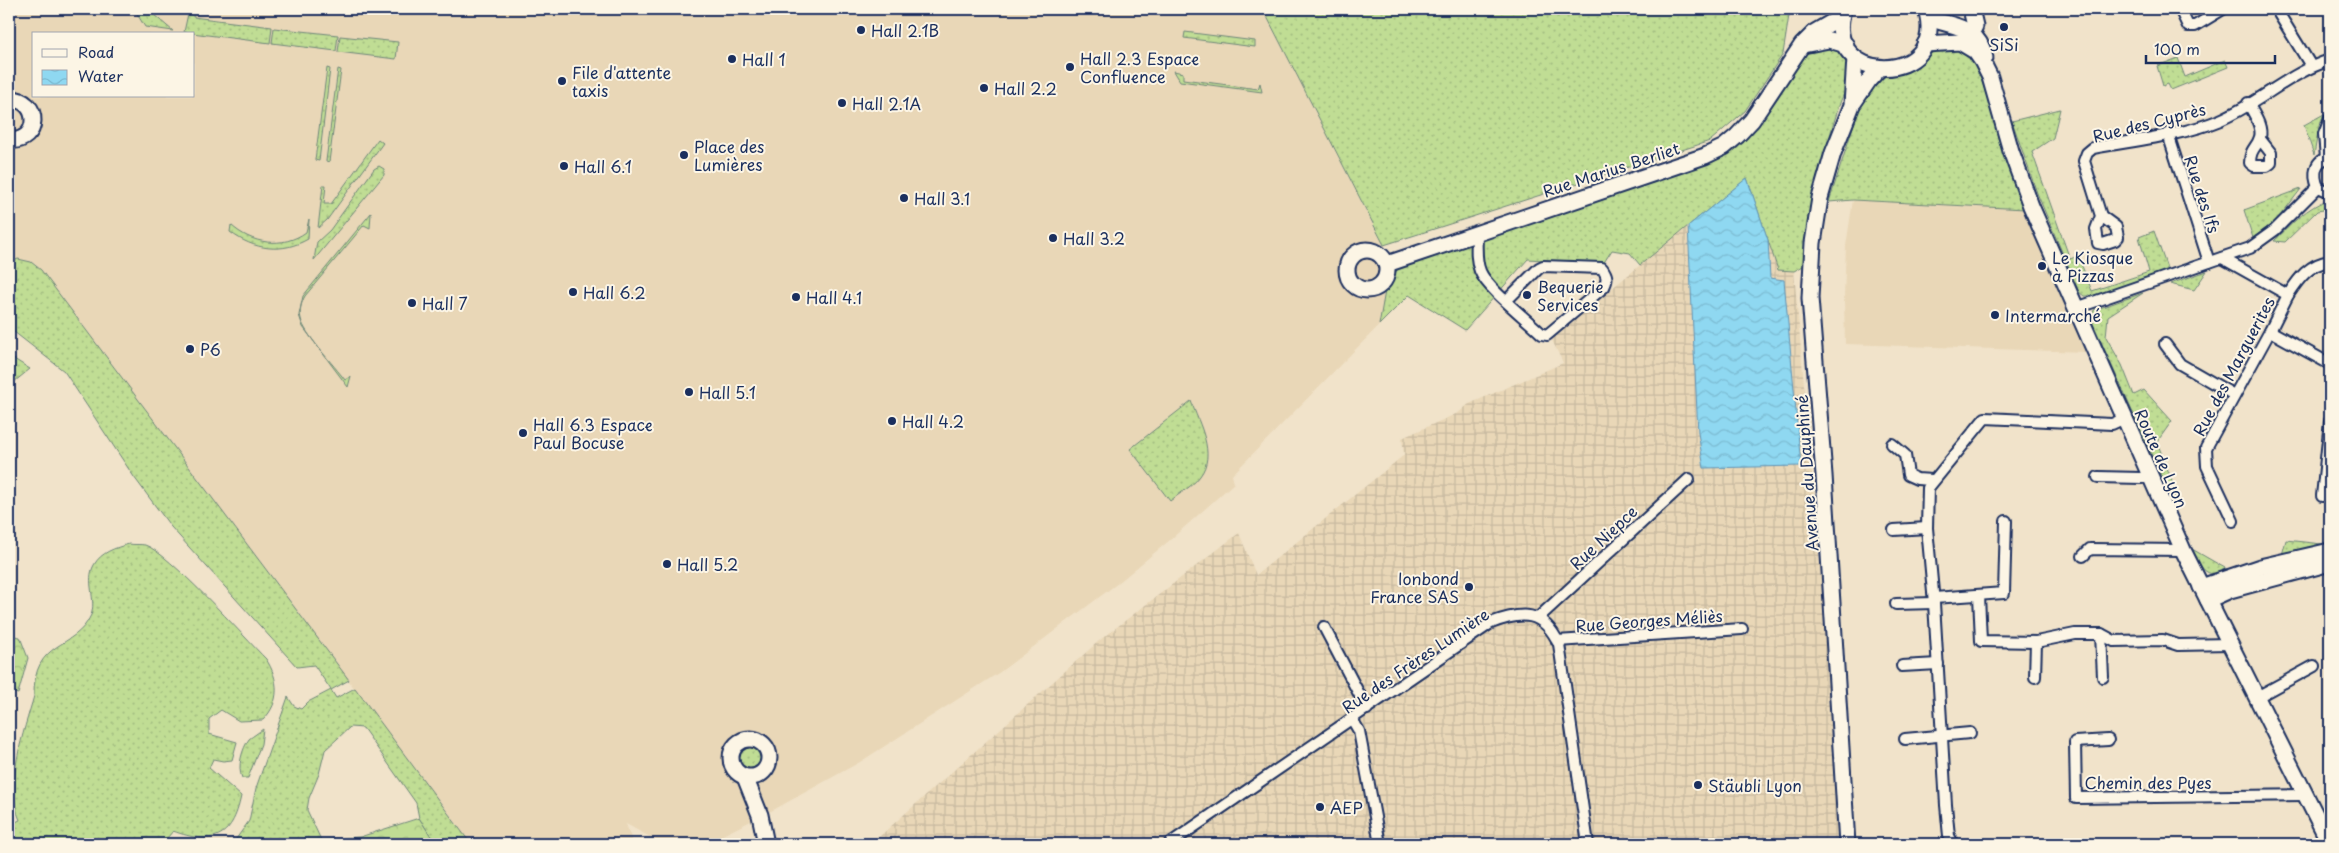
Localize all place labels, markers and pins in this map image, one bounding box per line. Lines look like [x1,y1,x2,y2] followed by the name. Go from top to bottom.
[871,18,939,42] place label: Hall 2.1B
[1998,21,2010,33] marker: SiSi
[855,24,867,36] marker: Hall 2.1B
[1989,32,2019,56] place label: SiSi
[1080,46,1199,88] place label: Hall 2.3 Espace Confluence
[742,47,786,71] place label: Hall 1
[726,53,738,65] marker: Hall 1
[572,60,672,102] place label: File d'attente taxis
[1064,61,1076,73] marker: Hall 2.3 Espace Confluence
[556,75,568,87] marker: File d'attente taxis
[994,76,1057,100] place label: Hall 2.2
[978,82,990,94] marker: Hall 2.2
[852,91,922,115] place label: Hall 2.1A
[836,97,848,109] marker: Hall 2.1A
[694,134,764,176] place label: Place des Lumières
[678,149,690,161] marker: Place des Lumières
[574,154,632,178] place label: Hall 6.1
[558,160,570,172] marker: Hall 6.1
[914,186,970,210] place label: Hall 3.1
[898,192,910,204] marker: Hall 3.1
[1063,226,1125,250] place label: Hall 3.2
[1047,232,1059,244] marker: Hall 3.2
[2052,245,2133,287] place label: Le Kiosque à Pizzas
[2036,260,2048,272] marker: Le Kiosque à Pizzas
[1537,274,1603,316] place label: Bequerie Services
[583,280,646,304] place label: Hall 6.2
[806,285,862,309] place label: Hall 4.1
[567,286,579,298] marker: Hall 6.2
[1521,289,1533,301] marker: Bequerie Services
[422,291,468,315] place label: Hall 7
[790,291,802,303] marker: Hall 4.1
[406,297,418,309] marker: Hall 7
[2005,303,2101,327] place label: Intermarché
[1989,309,2001,321] marker: Intermarché
[200,337,221,361] place label: P6
[184,343,196,355] marker: P6
[699,380,756,404] place label: Hall 5.1
[683,386,695,398] marker: Hall 5.1
[902,409,964,433] place label: Hall 4.2
[533,412,653,454] place label: Hall 6.3 Espace Paul Bocuse
[886,415,898,427] marker: Hall 4.2
[517,427,529,439] marker: Hall 6.3 Espace Paul Bocuse
[677,552,738,576] place label: Hall 5.2
[661,558,673,570] marker: Hall 5.2
[1370,566,1459,608] place label: Ionbond France SAS
[1463,581,1475,593] marker: Ionbond France SAS
[1708,773,1802,797] place label: Stäubli Lyon
[1692,779,1704,791] marker: Stäubli Lyon
[1330,795,1363,819] place label: AEP
[1314,801,1326,813] marker: AEP

